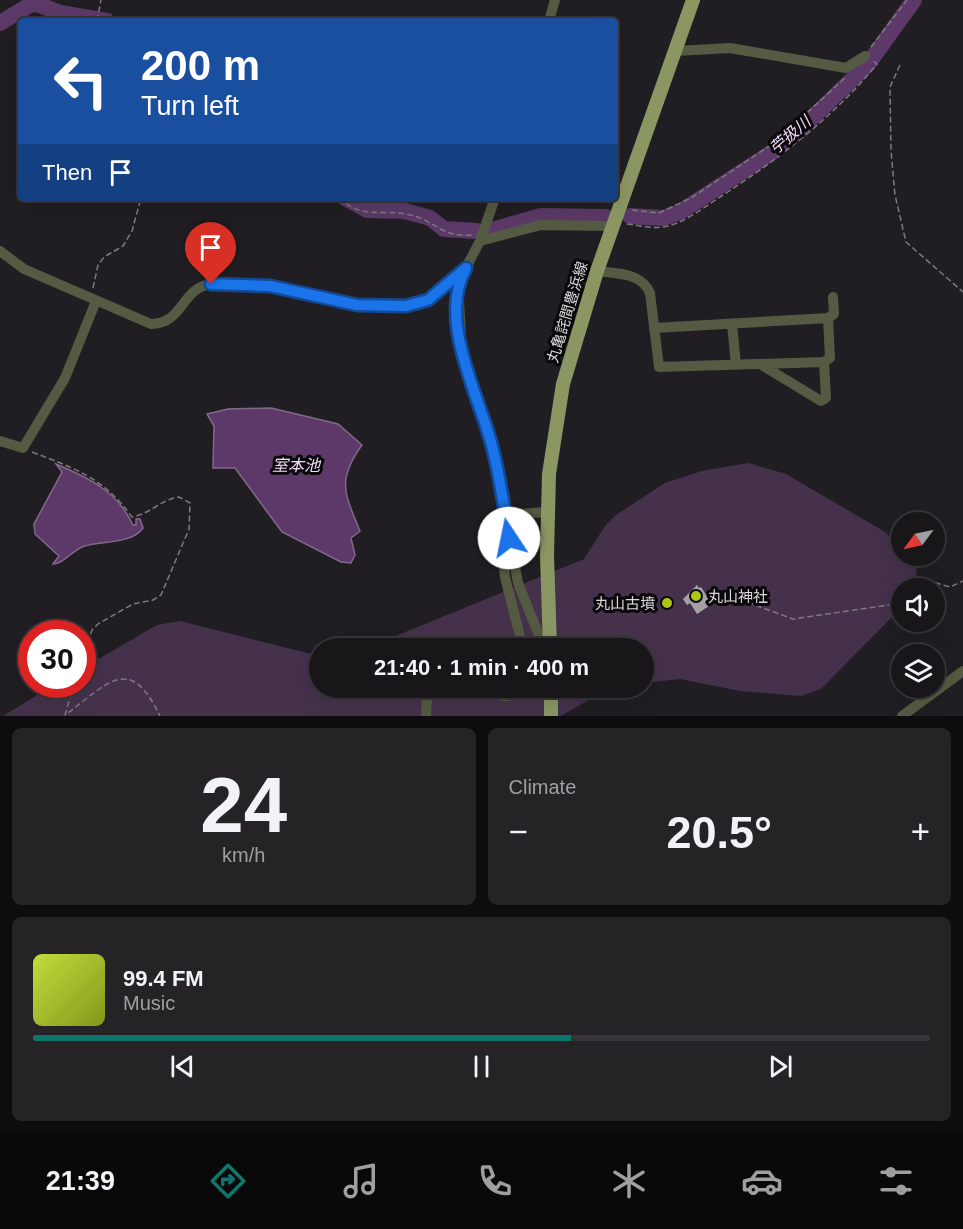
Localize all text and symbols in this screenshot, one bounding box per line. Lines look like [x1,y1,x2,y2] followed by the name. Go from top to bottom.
[42,42,120,120] icon: left
[141,42,260,89] text: 200 m
[141,91,239,121] text: Turn left
[766,112,815,157] water label: 苧扱川
[104,156,137,189] icon: arrive
[42,160,92,185] text: Then
[185,222,236,284] pin
[194,231,227,264] icon: arrive
[544,259,590,365] street label: 丸亀詫間豊浜線
[272,457,322,474] water label: 室本池
[477,506,541,570] position arrow
[891,512,945,566] north arrow
[891,512,945,698] map controls
[891,578,945,632] button: sound
[708,588,768,605] place label: 丸山神社
[689,589,703,603] marker: 丸山神社
[595,595,655,612] place label: 丸山古墳
[660,596,674,610] marker: 丸山古墳
[18,620,96,698] speed limit sign: 30
[891,644,945,698] button: layers
[374,655,589,680] text: 21:40 · 1 min · 400 m
[200,761,287,849] text: 24
[509,776,576,798] text: Climate
[666,807,772,858] text: 20.5°
[509,813,528,850] text: −
[911,813,930,850] text: +
[222,844,265,866] text: km/h
[123,966,204,991] text: 99.4 FM
[123,992,175,1014] text: Music
[166,1050,199,1083] icon: previous
[465,1050,498,1083] icon: pause
[764,1050,797,1083] icon: next
[207,1160,249,1202] icon: directions
[340,1160,382,1202] icon: music
[474,1160,516,1202] icon: phone
[608,1160,650,1202] icon: climate
[741,1160,783,1202] icon: car
[875,1160,917,1202] icon: filters
[46,1166,115,1196] text: 21:39

